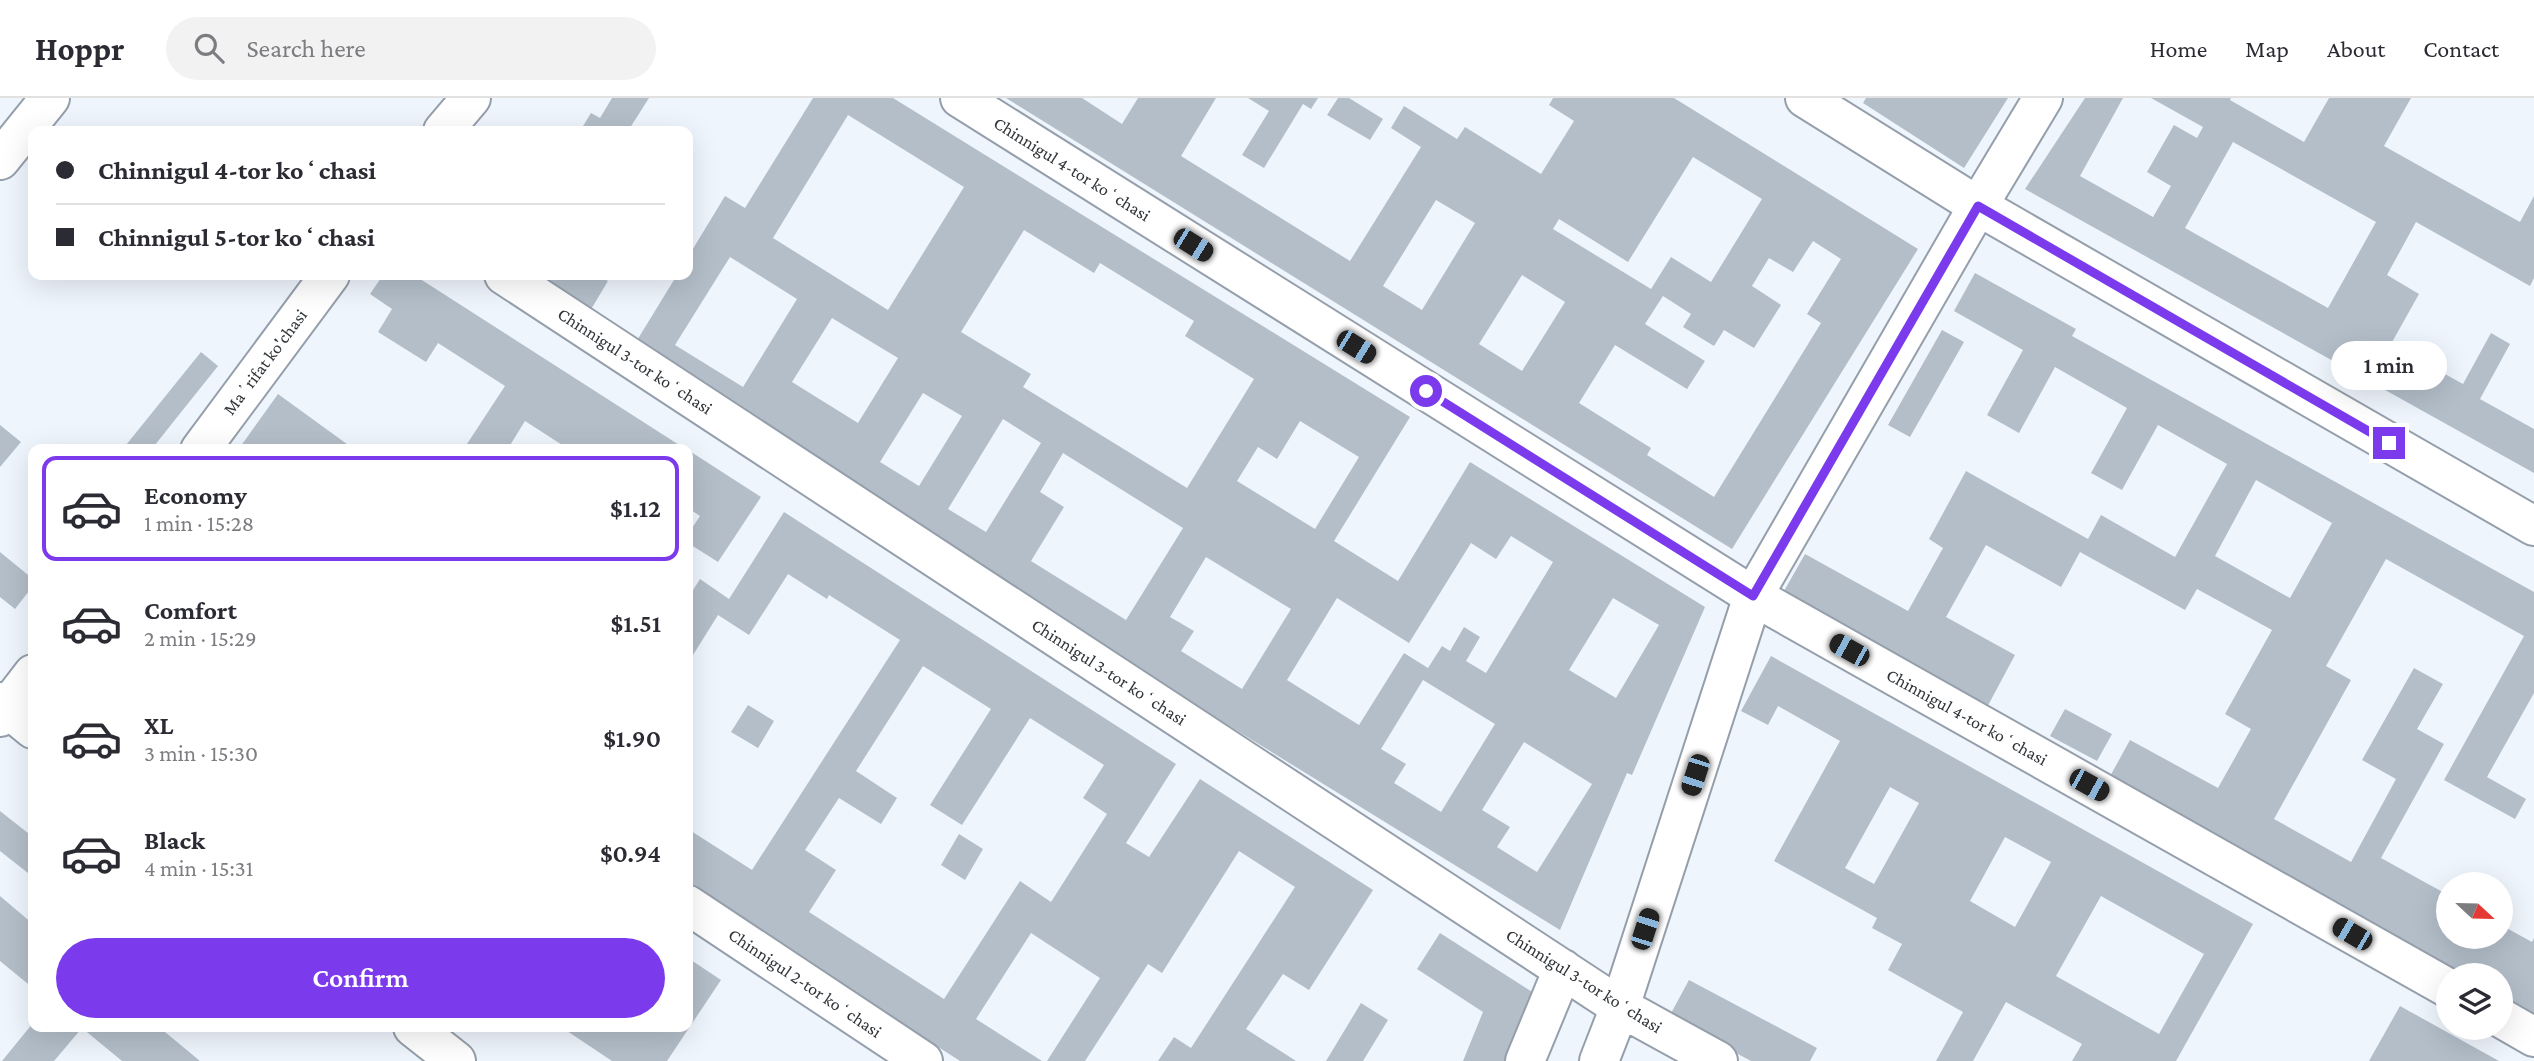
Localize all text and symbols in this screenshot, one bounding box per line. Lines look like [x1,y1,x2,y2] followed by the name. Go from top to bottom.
[166,17,656,80] search box
[190,29,228,67] icon: search
[35,30,124,67] text: Hoppr
[246,34,366,63] text: Search here
[2150,35,2207,62] text: Home
[2245,35,2289,62] text: Map
[2327,35,2385,62] text: About
[2423,35,2499,62] text: Contact
[990,113,1154,226] street label: Chinnigul 4-tor koʻchasi
[98,156,376,185] text: Chinnigul 4-tor koʻchasi
[98,223,375,252] text: Chinnigul 5-tor koʻchasi
[1170,225,1217,265] car
[554,304,716,419] street label: Chinnigul 3-tor koʻchasi
[219,305,311,419] street label: Maʼrifat ko'chasi
[1333,327,1380,367] car
[2331,342,2447,390] callout: 1 min
[2363,352,2415,378] text: 1 min
[1410,375,1442,407] route start
[2373,427,2405,459] route end
[60,477,123,540] icon: car
[144,481,247,510] text: Economy
[610,494,661,523] text: $1.12
[144,510,254,536] text: 1 min · 15:28
[60,592,123,655] icon: car
[144,596,237,625] text: Comfort
[611,609,661,638] text: $1.51
[1028,615,1190,730] street label: Chinnigul 3-tor koʻchasi
[144,625,257,651] text: 2 min · 15:29
[1826,631,1873,669] car
[1883,664,2051,770] street label: Chinnigul 4-tor koʻchasi
[60,707,123,770] icon: car
[144,711,173,740] text: XL
[603,724,661,753] text: $1.90
[144,740,258,766] text: 3 min · 15:30
[1679,752,1712,798] car
[2066,766,2113,804] car
[60,822,123,885] icon: car
[144,826,205,855] text: Black
[600,839,661,868] text: $0.94
[144,855,253,881] text: 4 min · 15:31
[2436,872,2513,948] north arrow
[2436,872,2513,1040] map controls
[1629,906,1662,952] car
[2329,914,2376,954] car
[725,924,886,1042] street label: Chinnigul 2-tor koʻchasi
[1502,925,1666,1037] street label: Chinnigul 3-tor koʻchasi
[56,938,665,1018] button: Confirm
[2436,963,2513,1040] button: layers

